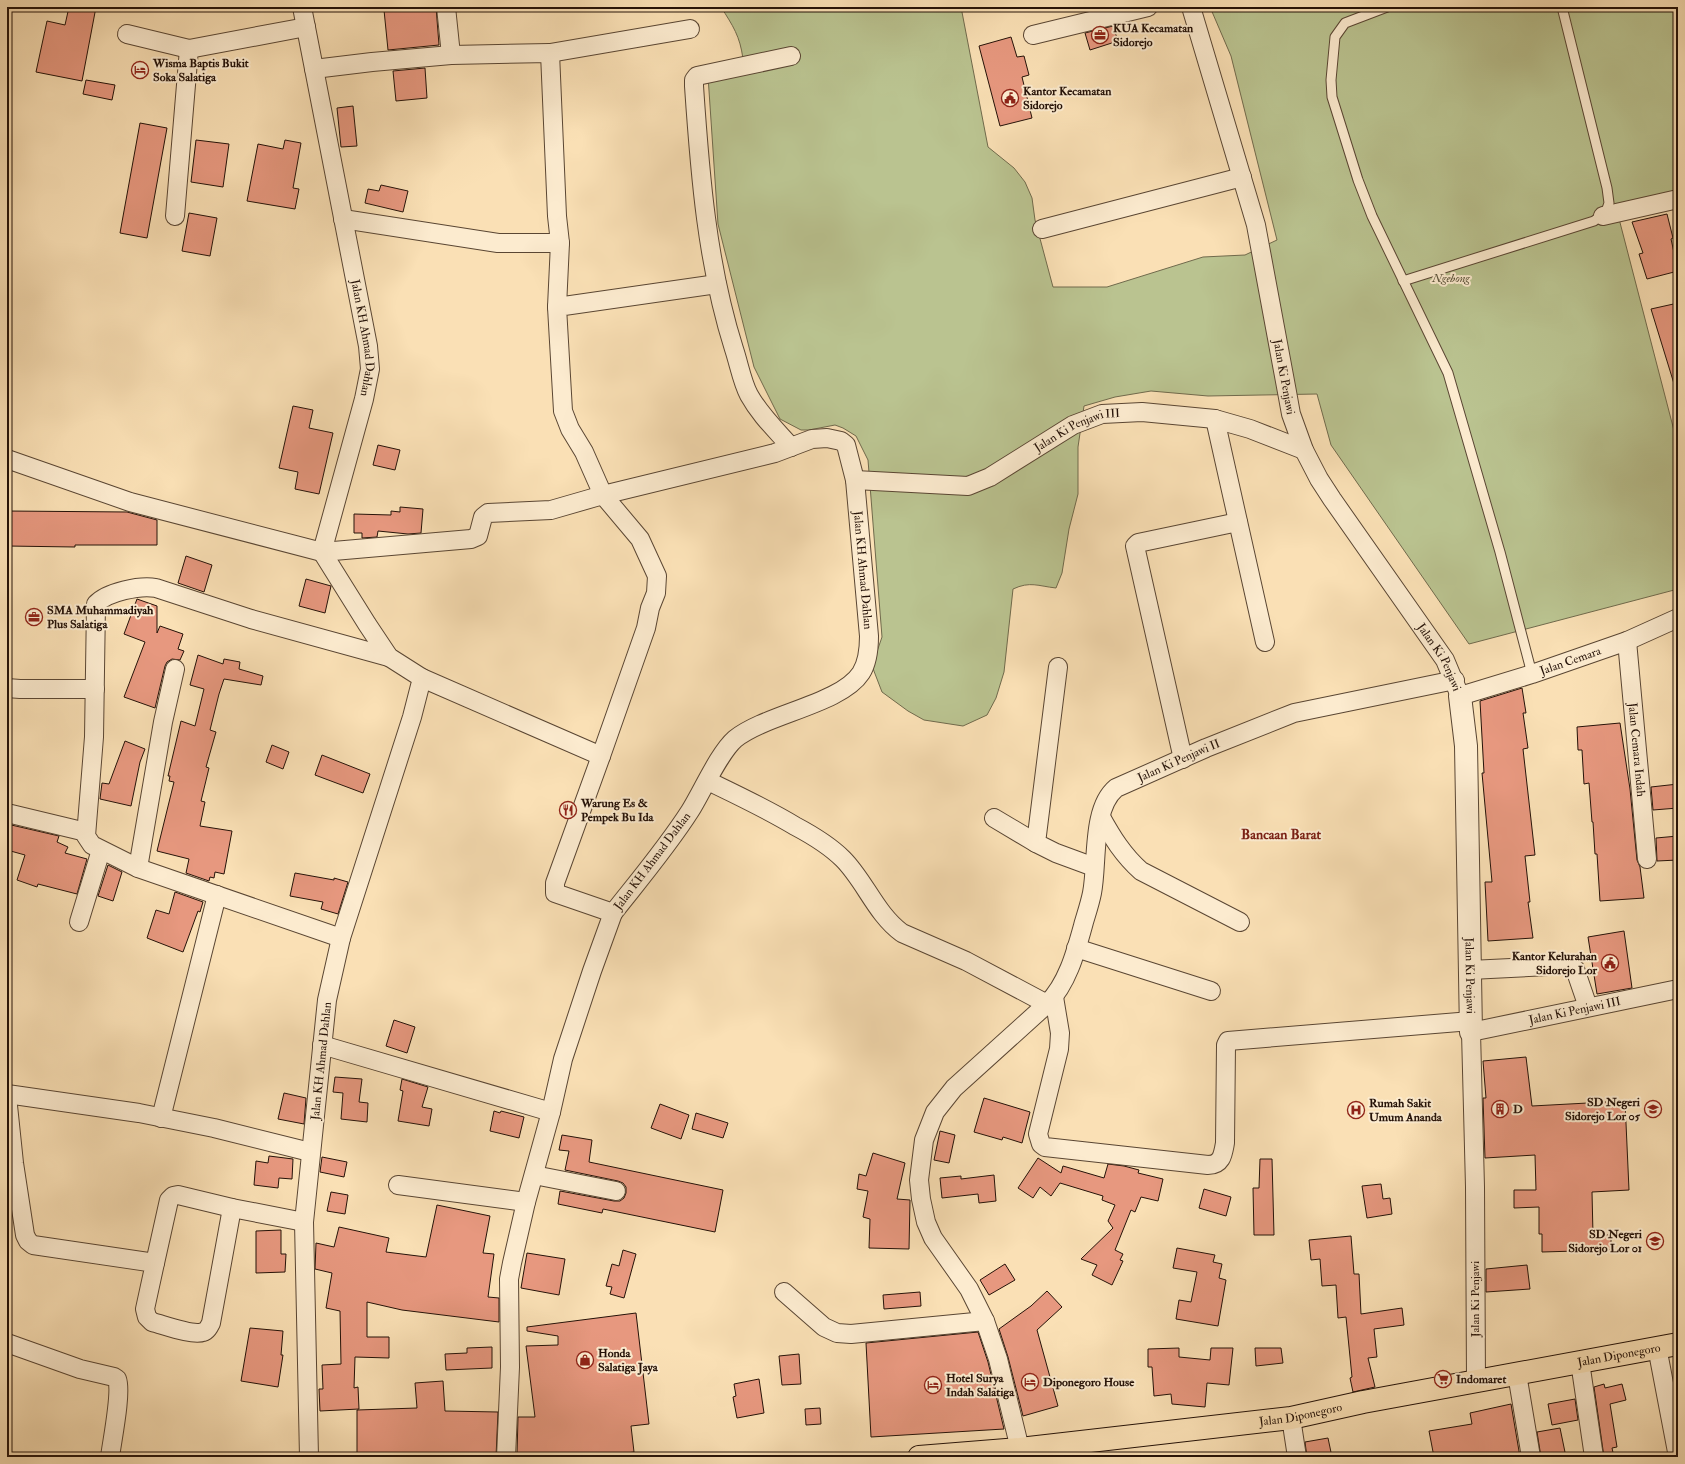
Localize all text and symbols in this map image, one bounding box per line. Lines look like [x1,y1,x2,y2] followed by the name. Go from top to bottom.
[1113,21,1194,50] place label: KUA Kecamatan Sidorejo
[1090,25,1110,45] office icon: KUA Kecamatan Sidorejo
[152,56,249,85] place label: Wisma Baptis Bukit Soka Salatiga
[130,60,150,80] hotel icon: Wisma Baptis Bukit Soka Salatiga
[1023,84,1112,113] place label: Kantor Kecamatan Sidorejo
[1000,88,1020,108] public building icon: Kantor Kecamatan Sidorejo
[1431,271,1470,286] park label: Ngebong
[347,277,377,398] street label: Jalan KH Ahmad Dahlan
[1269,337,1298,416] street label: Jalan Ki Penjawi
[1031,406,1120,456] street label: Jalan Ki Penjawi III
[850,509,875,630] street label: Jalan KH Ahmad Dahlan
[47,603,154,632] place label: SMA Muhammadiyah Plus Salatiga
[24,607,44,627] office icon: SMA Muhammadiyah Plus Salatiga
[1413,620,1464,694] street label: Jalan Ki Penjawi
[1537,643,1604,679] street label: Jalan Cemara
[1625,701,1648,798] street label: Jalan Cemara Indah
[1134,736,1222,786] street label: Jalan Ki Penjawi II
[580,796,655,825] place label: Warung Es & Pempek Bu Ida
[558,800,578,820] restaurant icon: Warung Es & Pempek Bu Ida
[610,809,694,914] street label: Jalan KH Ahmad Dahlan
[1241,826,1321,843] district label: Bancaan Barat
[1461,936,1478,1014] street label: Jalan Ki Penjawi
[1512,949,1598,978] place label: Kantor Kelurahan Sidorejo Lor
[1600,953,1620,973] public building icon: Kantor Kelurahan Sidorejo Lor
[1527,994,1622,1028] street label: Jalan Ki Penjawi III
[308,1001,335,1122] street label: Jalan KH Ahmad Dahlan
[1565,1095,1641,1124] place label: SD Negeri Sidorejo Lor 05
[1369,1096,1443,1125] place label: Rumah Sakit Umum Ananda
[1490,1099,1510,1119] building icon: D
[1643,1099,1663,1119] school or university icon: SD Negeri Sidorejo Lor 05
[1346,1100,1366,1120] hospital icon: Rumah Sakit Umum Ananda
[1513,1102,1523,1117] place label: D
[1568,1227,1643,1256] place label: SD Negeri Sidorejo Lor 01
[1645,1231,1665,1251] school or university icon: SD Negeri Sidorejo Lor 01
[1468,1261,1483,1338] street label: Jalan Ki Penjawi
[1575,1340,1662,1371] street label: Jalan Diponegoro
[598,1346,659,1375] place label: Honda Salatiga Jaya
[575,1350,595,1370] shop icon: Honda Salatiga Jaya
[1433,1369,1453,1389] supermarket icon: Indomaret
[946,1371,1015,1400] place label: Hotel Surya Indah Salatiga
[1020,1372,1040,1392] hotel icon: Diponegoro House
[1456,1372,1506,1387] place label: Indomaret
[923,1375,943,1395] hotel icon: Hotel Surya Indah Salatiga
[1043,1375,1135,1390] place label: Diponegoro House
[1257,1400,1344,1430] street label: Jalan Diponegoro

